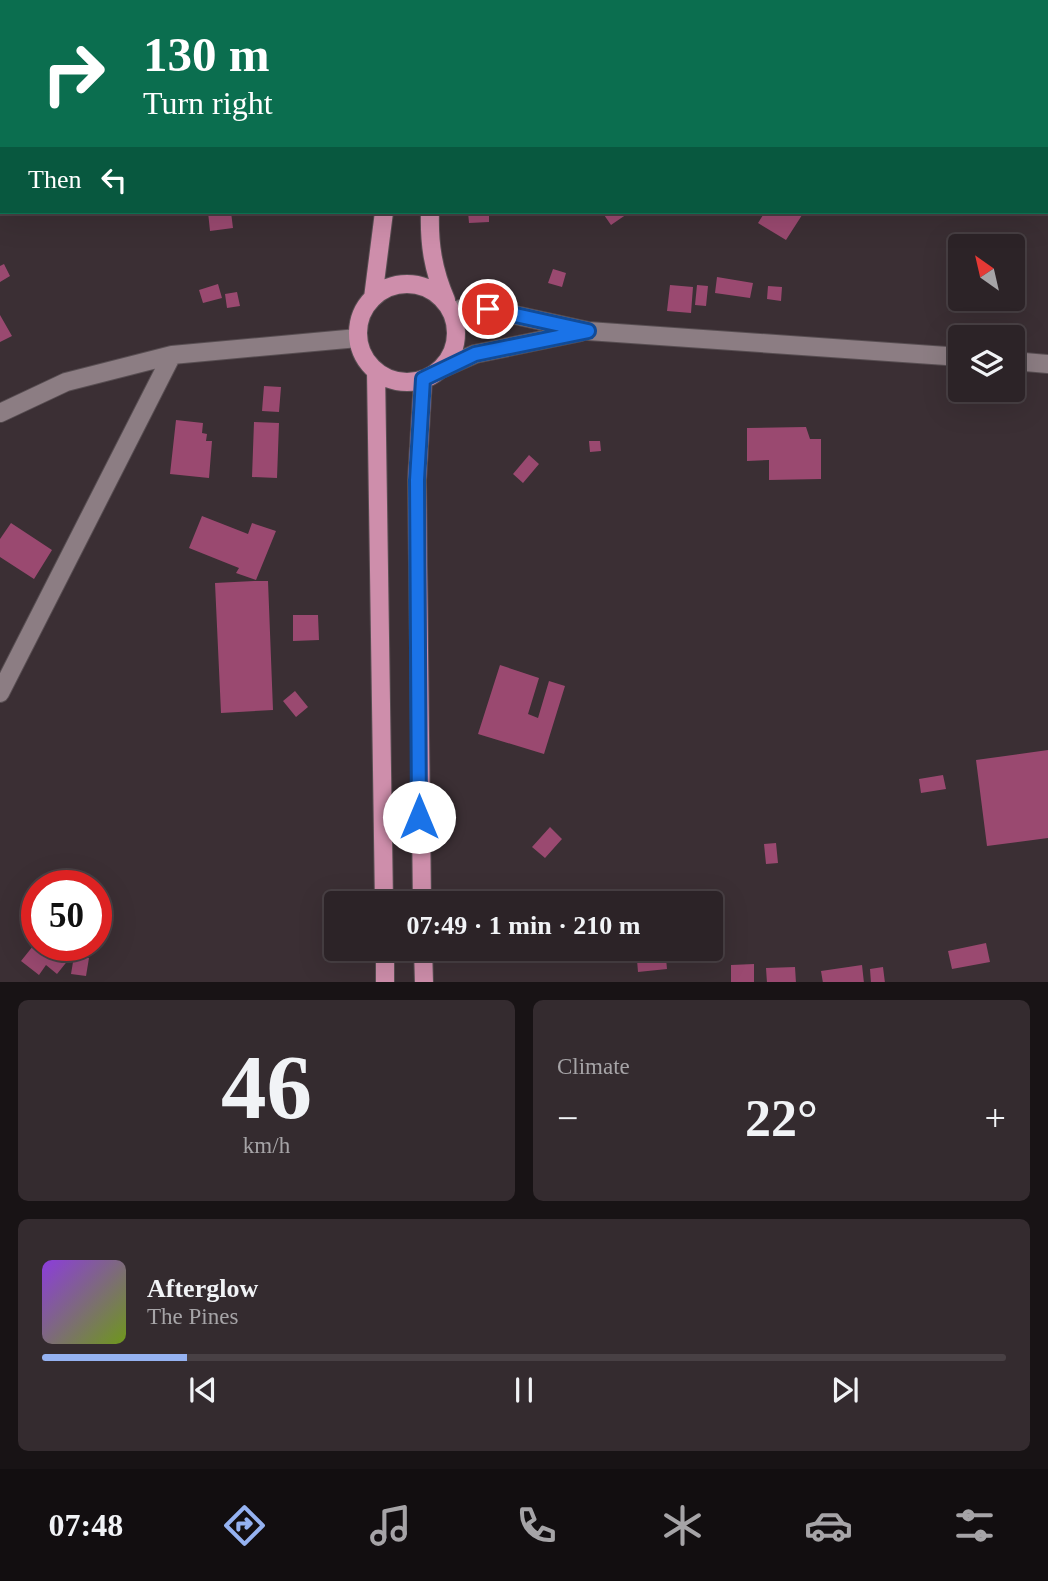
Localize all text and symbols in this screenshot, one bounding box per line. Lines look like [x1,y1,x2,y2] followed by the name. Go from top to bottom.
[143,27,270,82] text: 130 m
[28,28,119,119] icon: right
[143,85,273,121] text: Turn right
[95,161,133,199] icon: left
[28,165,81,194] text: Then
[948,234,1026,312] north arrow
[948,234,1025,402] map controls
[458,279,518,339] pin
[469,290,507,328] icon: arrive
[948,325,1025,402] button: layers
[382,780,456,854] position arrow
[21,870,112,961] speed limit sign: 50
[407,911,641,940] text: 07:49 · 1 min · 210 m
[221,1037,312,1138] text: 46
[557,1054,630,1079] text: Climate
[745,1090,818,1147] text: 22°
[557,1097,578,1139] text: −
[985,1097,1006,1139] text: +
[243,1133,290,1158] text: km/h
[147,1274,258,1303] text: Afterglow
[147,1304,238,1329] text: The Pines
[184,1371,222,1409] icon: previous
[505,1371,543,1409] icon: pause
[826,1371,864,1409] icon: next
[220,1501,269,1550] icon: directions
[366,1501,415,1550] icon: music
[512,1501,561,1550] icon: phone
[658,1501,707,1550] icon: climate
[804,1501,853,1550] icon: car
[950,1501,999,1550] icon: filters
[49,1507,123,1543] text: 07:48

